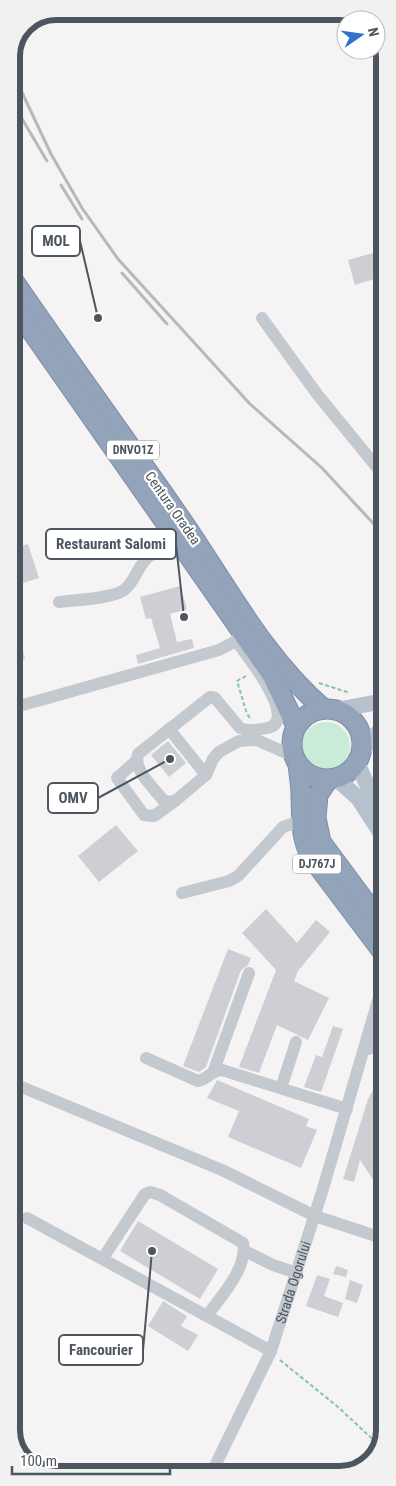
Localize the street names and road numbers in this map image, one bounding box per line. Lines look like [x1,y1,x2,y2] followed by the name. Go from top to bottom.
[107,440,159,460] road number: DNVO1Z
[142,468,204,548] street label: Centura Oradea
[293,854,341,874] road number: DJ767J
[272,1239,314,1326] street label: Strada Ogorului

